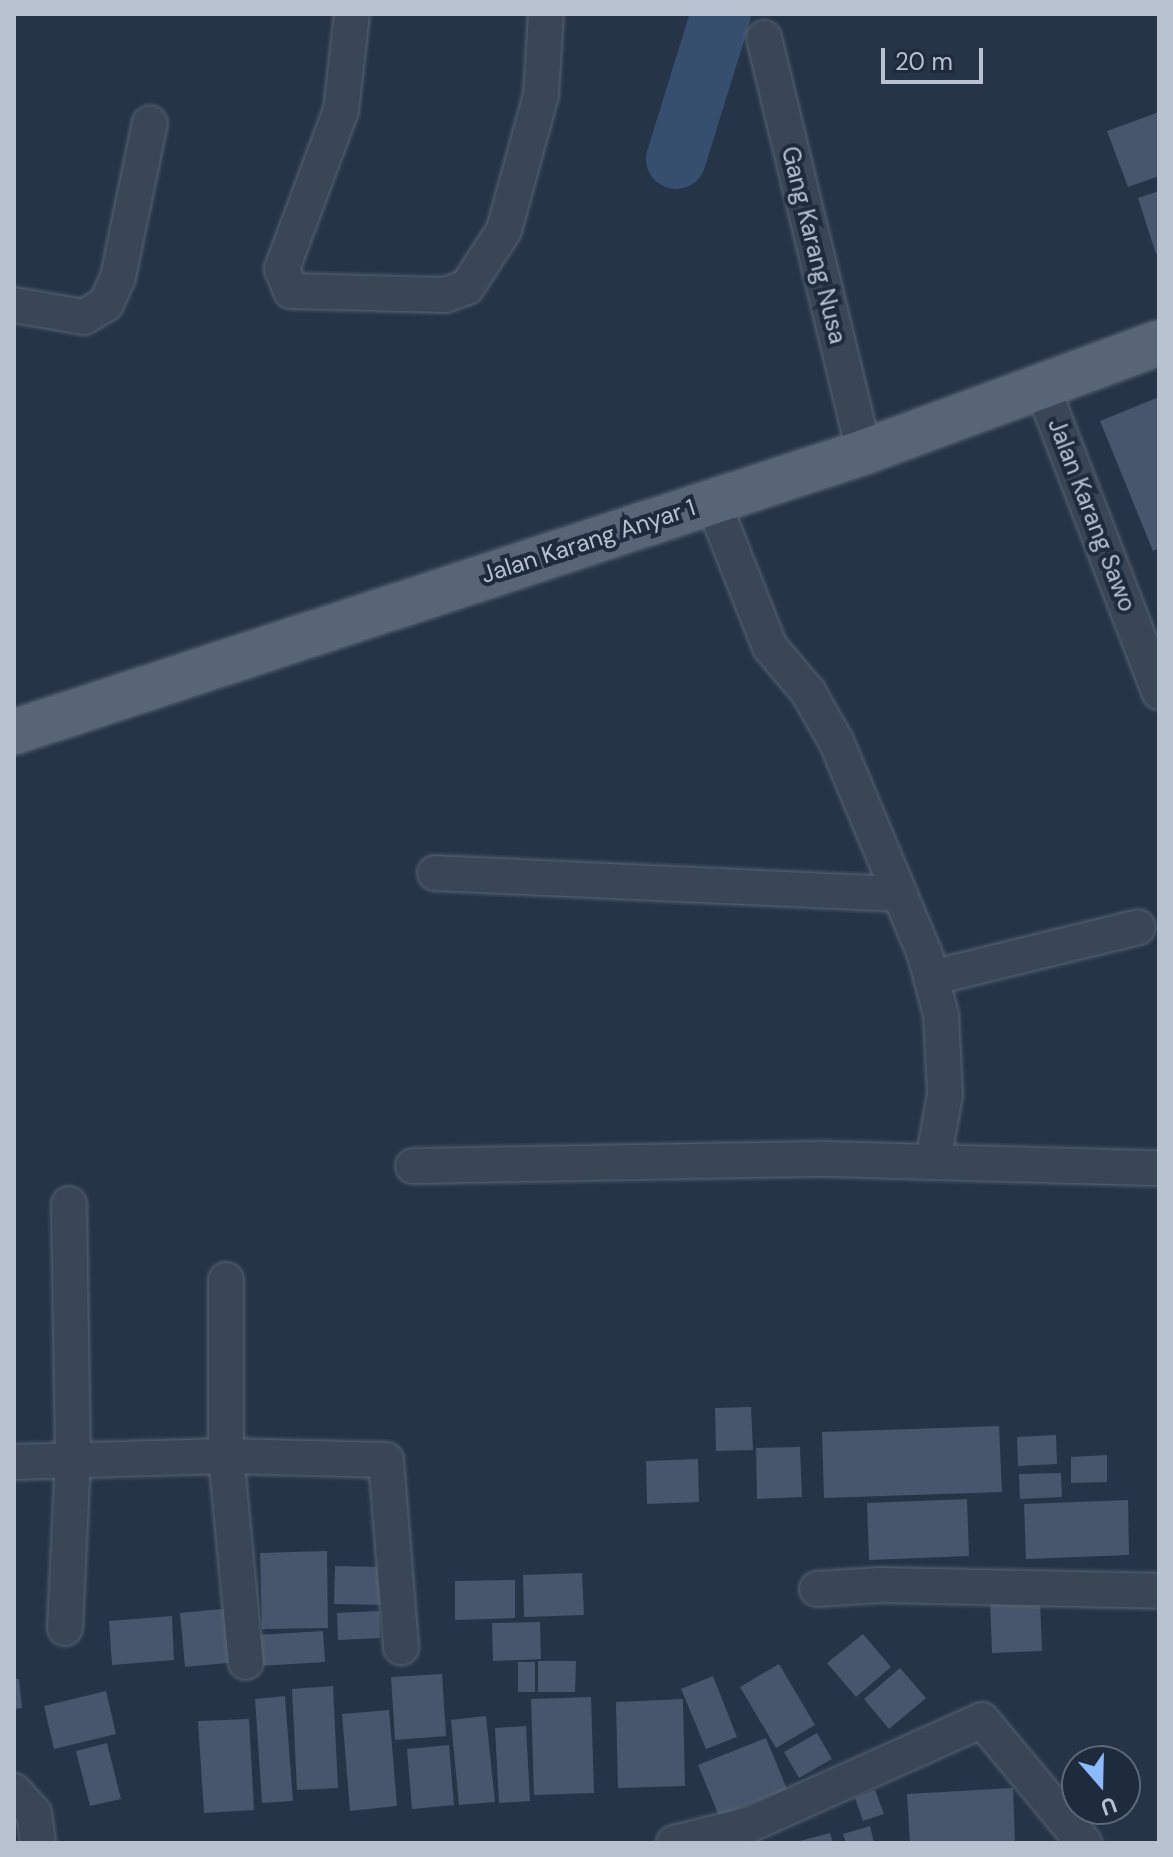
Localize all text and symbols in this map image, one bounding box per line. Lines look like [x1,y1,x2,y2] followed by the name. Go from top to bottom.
[885,32,987,82] scale bar
[895,46,953,77] text: 20 m
[776,143,852,347] street label: Gang Karang Nusa
[1042,414,1142,616] street label: Jalan Karang Sawo
[477,493,699,589] street label: Jalan Karang Anyar 1
[1061,1745,1141,1825] north arrow
[1097,1790,1121,1822] text: U

